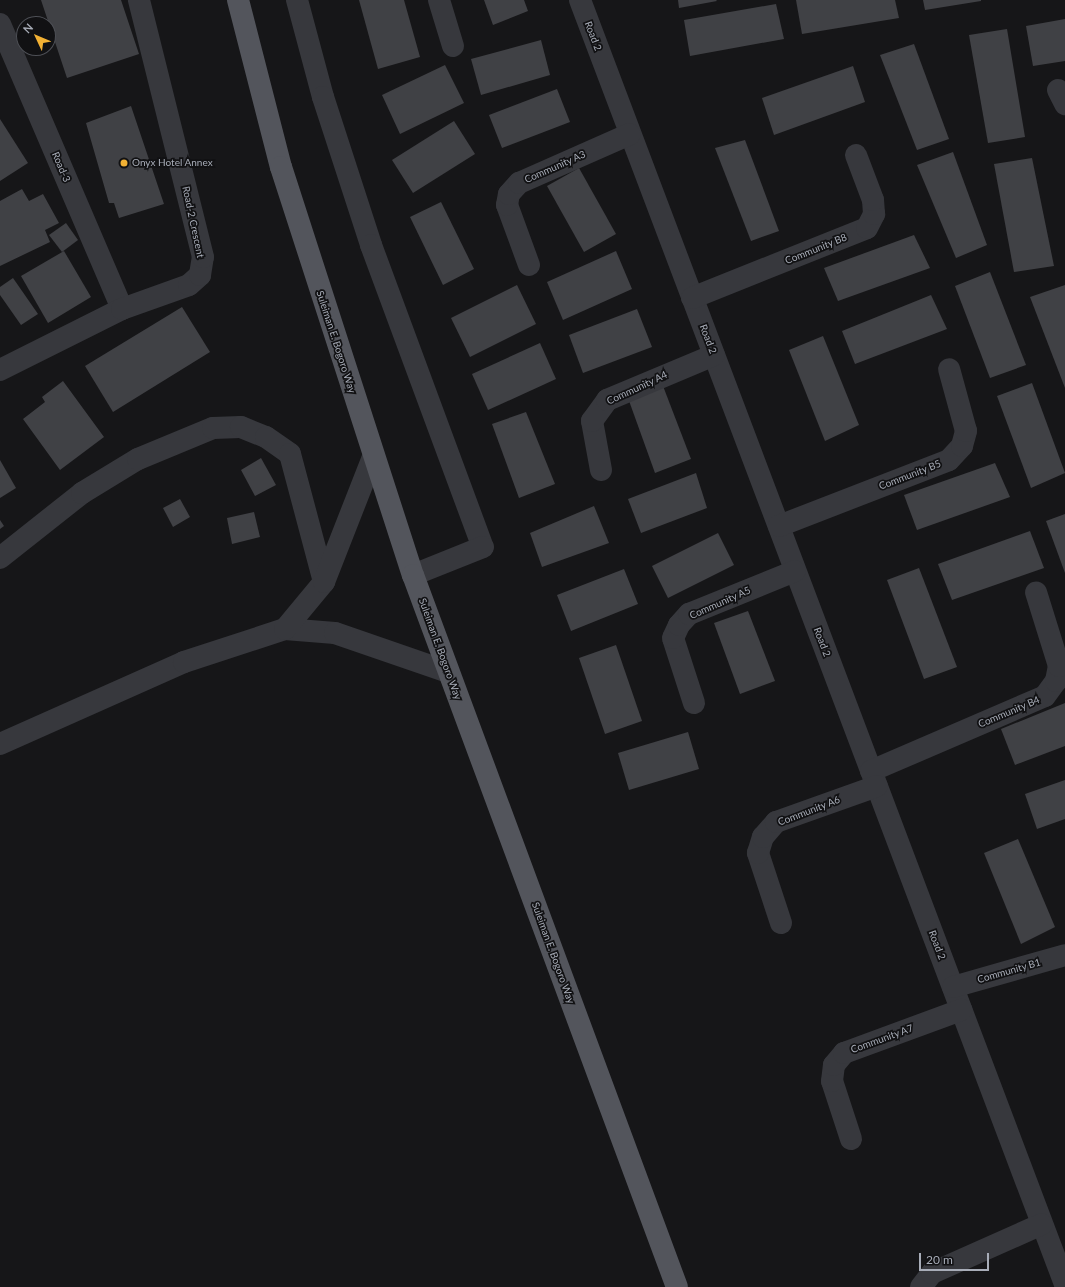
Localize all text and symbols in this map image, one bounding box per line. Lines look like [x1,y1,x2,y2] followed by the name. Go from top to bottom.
[16,16,56,56] north arrow
[20,20,35,36] text: N
[582,20,604,52] street label: Road 2
[522,148,588,186] street label: Community A3
[49,150,73,184] street label: Road-3
[132,157,213,169] place label: Onyx Hotel Annex
[119,158,129,168] marker: Onyx Hotel Annex
[180,185,206,259] street label: Road-2 Crescent
[783,231,849,267] street label: Community B8
[314,289,358,395] street label: Suleiman E. Bogoro Way
[697,323,719,355] street label: Road 2
[604,369,670,407] street label: Community A4
[877,458,943,492] street label: Community B5
[687,584,753,622] street label: Community A5
[416,597,464,701] street label: Suleiman E. Bogoro Way
[811,626,833,658] street label: Road 2
[976,694,1042,730] street label: Community B4
[776,794,842,828] street label: Community A6
[529,901,577,1005] street label: Suleiman E. Bogoro Way
[926,929,948,961] street label: Road 2
[976,956,1042,986] street label: Community B1
[849,1022,915,1056] street label: Community A7
[921,1245,991,1271] scale bar
[926,1252,953,1267] text: 20 m

